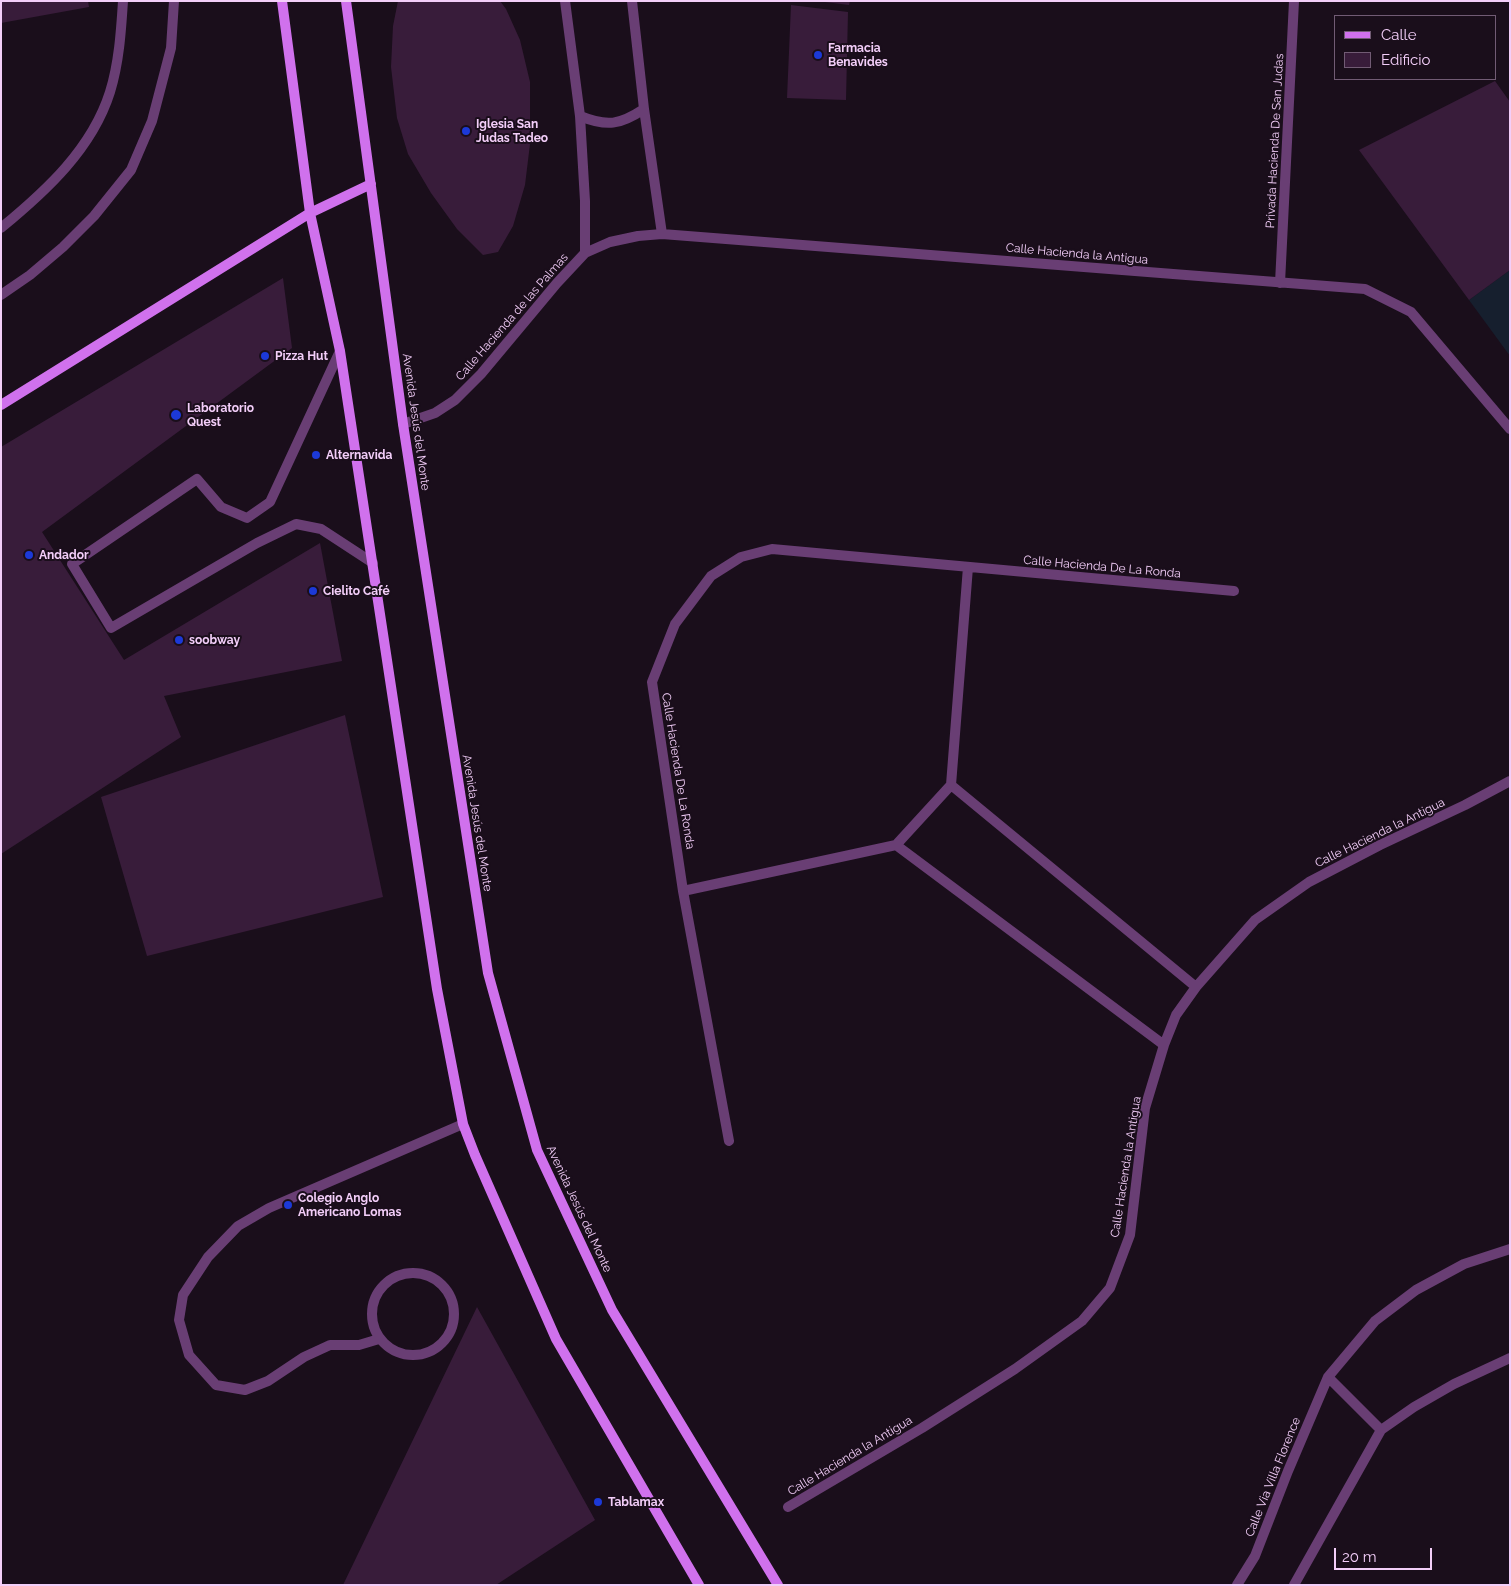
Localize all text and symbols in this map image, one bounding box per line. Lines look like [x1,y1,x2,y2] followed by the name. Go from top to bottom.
[1334,15,1496,80] legend
[1381,26,1416,44] text: Calle
[828,41,888,69] place label: Farmacia Benavides
[812,49,824,61] marker: Farmacia Benavides
[1381,51,1431,69] text: Edificio
[1263,53,1287,229] street label: Privada Hacienda De San Judas
[476,117,548,145] place label: Iglesia San Judas Tadeo
[460,125,472,137] marker: Iglesia San Judas Tadeo
[1005,241,1149,267] street label: Calle Hacienda la Antigua
[453,250,571,384] street label: Calle Hacienda de las Palmas
[275,349,328,363] place label: Pizza Hut
[259,350,271,362] marker: Pizza Hut
[399,352,433,492] street label: Avenida Jesús del Monte
[187,401,254,429] place label: Laboratorio Quest
[169,408,183,422] marker: Laboratorio Quest
[326,448,392,462] place label: Alternavida
[310,449,322,461] marker: Alternavida
[39,548,89,562] place label: Andador
[23,549,35,561] marker: Andador
[1023,553,1181,581] street label: Calle Hacienda De La Ronda
[323,584,390,598] place label: Cielito Café
[307,585,319,597] marker: Cielito Café
[189,633,240,647] place label: soobway
[173,634,185,646] marker: soobway
[659,692,697,850] street label: Calle Hacienda De La Ronda
[459,754,495,892] street label: Avenida Jesús del Monte
[1313,795,1447,871] street label: Calle Hacienda la Antigua
[1108,1095,1144,1239] street label: Calle Hacienda la Antigua
[543,1143,615,1275] street label: Avenida Jesús del Monte
[298,1191,401,1219] place label: Colegio Anglo Americano Lomas
[282,1199,294,1211] marker: Colegio Anglo Americano Lomas
[785,1413,915,1499] street label: Calle Hacienda la Antigua
[1242,1415,1304,1539] street label: Calle Via Villa Florence
[608,1495,664,1509] place label: Tablamax
[592,1496,604,1508] marker: Tablamax
[1336,1538,1434,1570] scale bar
[1342,1548,1377,1566] text: 20 m

